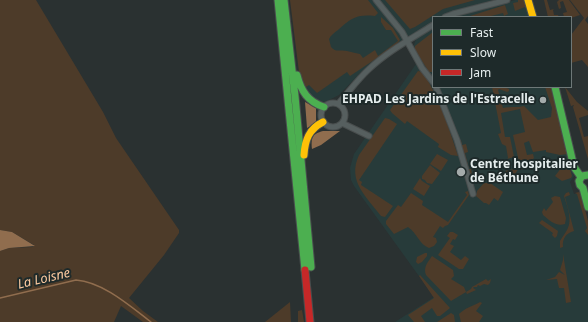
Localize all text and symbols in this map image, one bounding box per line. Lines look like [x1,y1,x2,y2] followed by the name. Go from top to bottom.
[432,16,572,88] legend
[470,24,493,41] text: Fast
[470,44,496,61] text: Slow
[470,64,491,81] text: Jam
[342,93,535,107] place label: EHPAD Les Jardins de l'Estracelle
[538,95,548,105] marker: EHPAD Les Jardins de l'Estracelle
[470,158,578,186] place label: Centre hospitalier de Béthune
[455,166,467,178] marker: Centre hospitalier de Béthune
[16,265,72,293] water label: La Loisne

